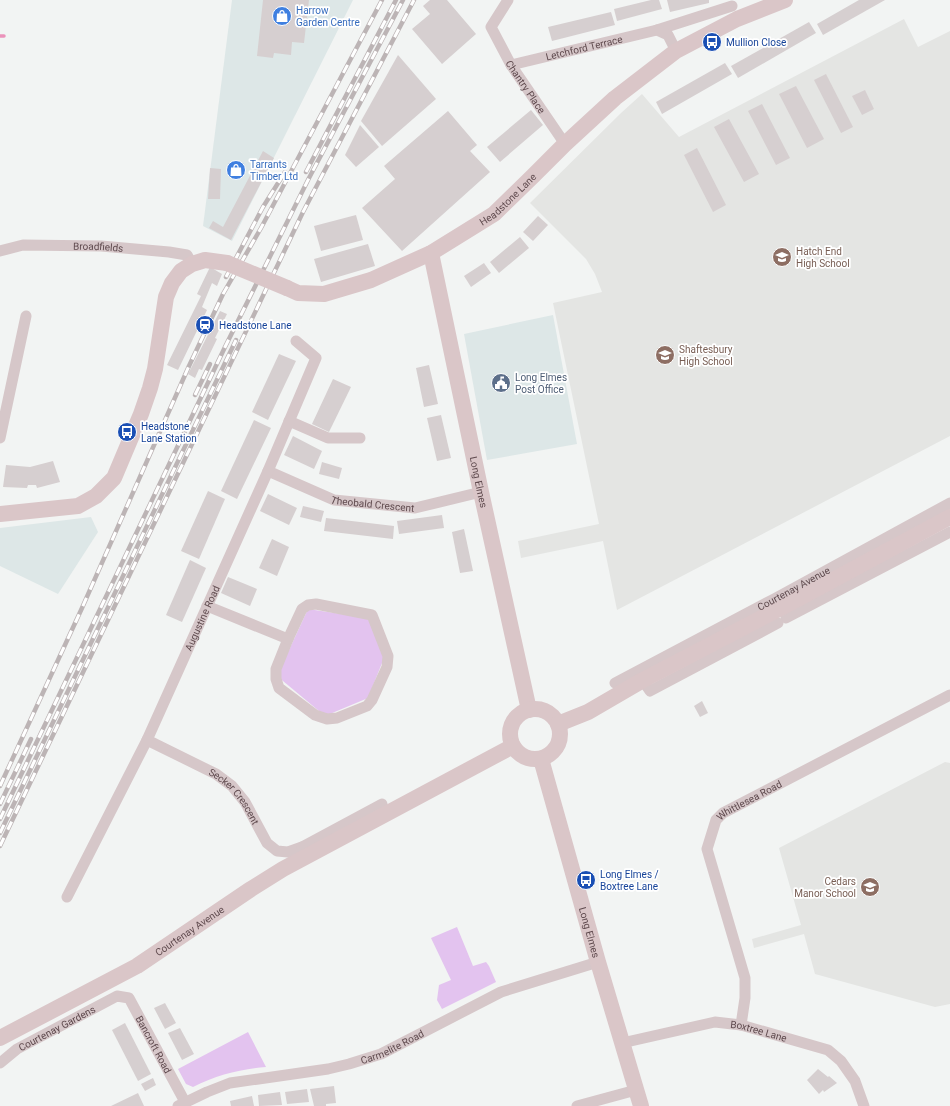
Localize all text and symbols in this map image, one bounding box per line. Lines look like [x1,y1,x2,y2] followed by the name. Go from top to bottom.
[271,5,293,27] shop icon: Harrow Garden Centre
[296,5,360,28] place label: Harrow Garden Centre
[701,31,723,53] bus stop icon: Mullion Close
[545,33,624,63] street label: Letchford Terrace
[726,37,786,48] place label: Mullion Close
[503,58,547,115] street label: Chantry Place
[225,159,247,181] shop icon: Tarrants Timber Ltd
[250,159,298,182] place label: Tarrants Timber Ltd
[477,171,538,228] street label: Headstone Lane
[73,241,124,254] street label: Broadfields
[771,246,793,268] school or university icon: Hatch End High School
[796,246,850,269] place label: Hatch End High School
[194,314,216,336] station icon: Headstone Lane
[219,320,292,331] place label: Headstone Lane
[654,344,676,366] school or university icon: Shaftesbury High School
[679,344,733,367] place label: Shaftesbury High School
[490,372,512,394] public building icon: Long Elmes Post Office
[515,372,567,395] place label: Long Elmes Post Office
[116,421,138,443] bus stop icon: Headstone Lane Station
[141,421,197,444] place label: Headstone Lane Station
[468,456,489,509] street label: Long Elmes
[329,494,415,514] street label: Theobald Crescent
[756,565,832,613] street label: Courtenay Avenue
[183,584,222,653] street label: Augustine Road
[207,766,261,827] street label: Secker Crescent
[714,778,784,822] street label: Whittlesea Road
[575,869,597,891] bus stop icon: Long Elmes / Boxtree Lane
[600,869,659,892] place label: Long Elmes / Boxtree Lane
[794,876,856,899] place label: Cedars Manor School
[859,876,881,898] school or university icon: Cedars Manor School
[153,904,226,958] street label: Courtenay Avenue
[577,906,602,959] street label: Long Elmes
[17,1004,97,1053] street label: Courtenay Gardens
[134,1014,173,1075] street label: Bancroft Road
[730,1019,788,1044] street label: Boxtree Lane
[359,1028,426,1066] street label: Carmelite Road

